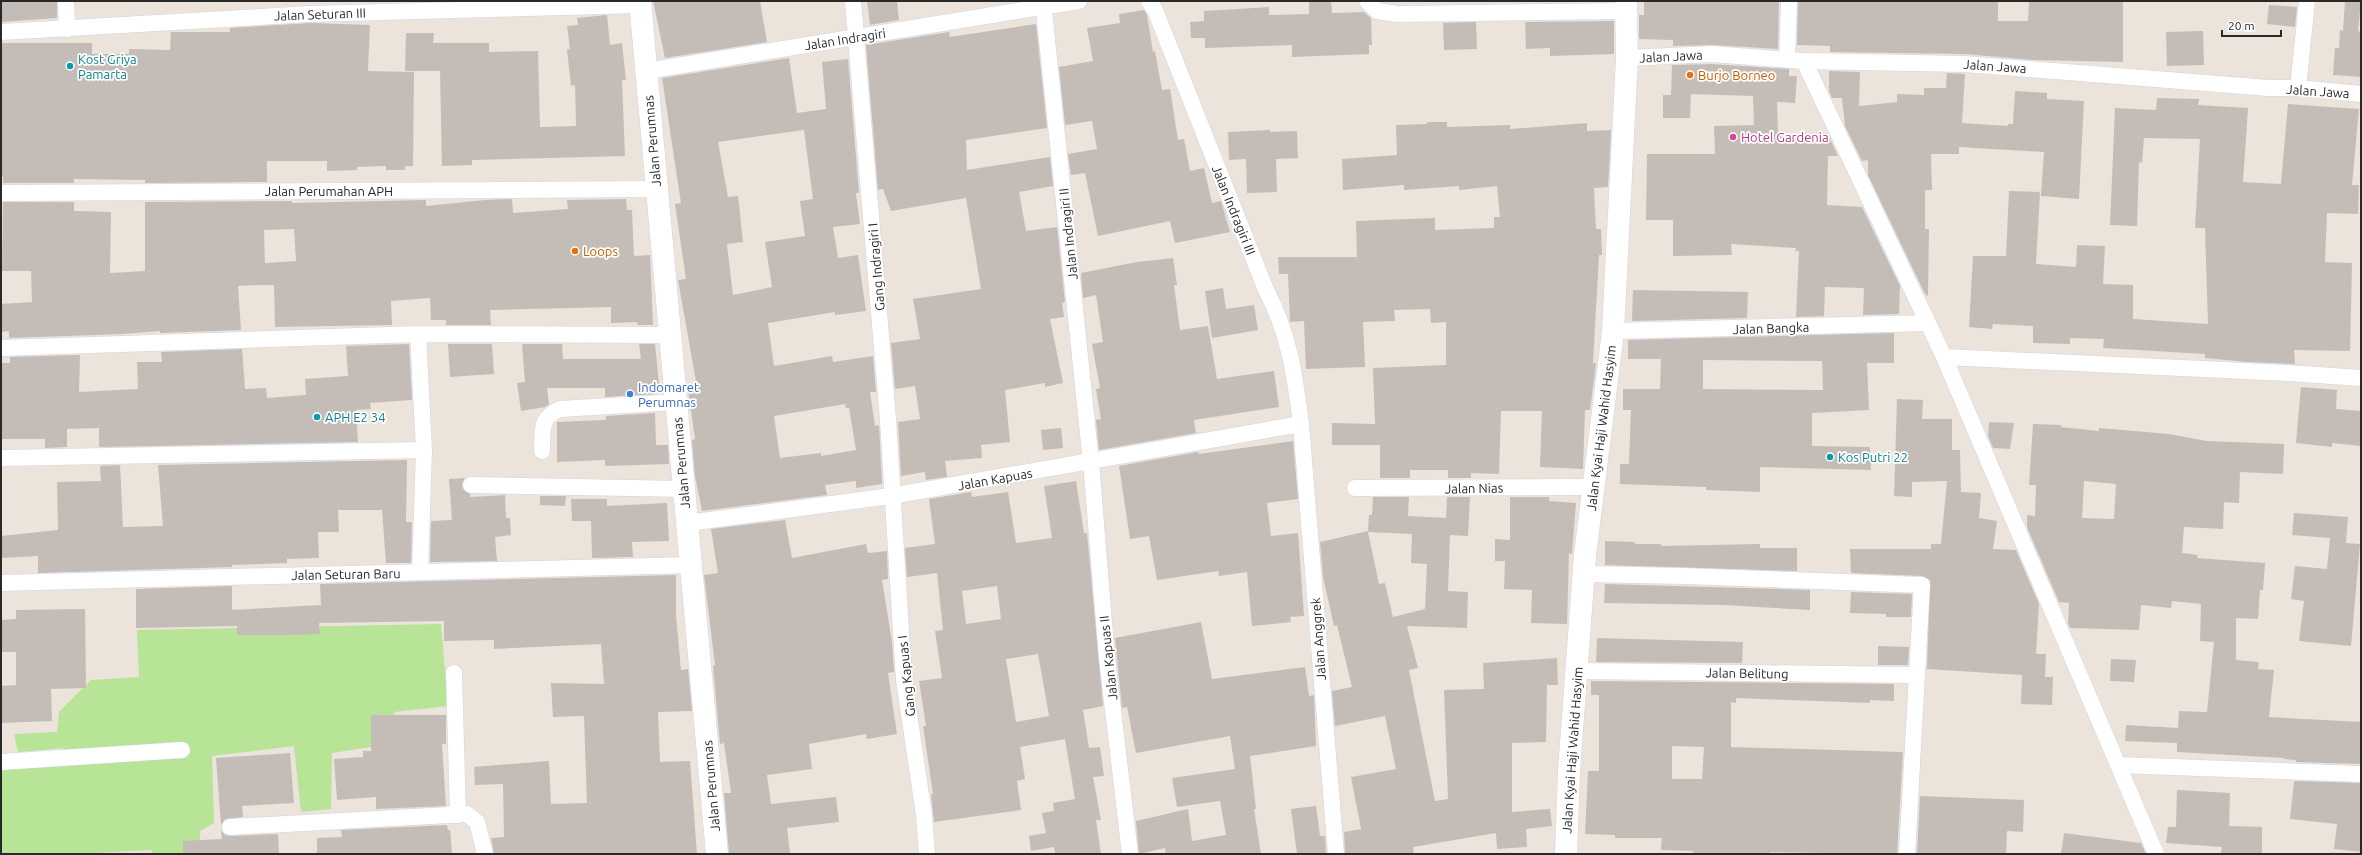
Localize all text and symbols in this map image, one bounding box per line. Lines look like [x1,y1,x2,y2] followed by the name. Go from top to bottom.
[274,5,366,23] street label: Jalan Seturan III
[2222,12,2281,38] scale bar
[2228,19,2255,32] text: 20 m
[803,26,887,52] street label: Jalan Indragiri
[1639,47,1703,65] street label: Jalan Jawa
[78,52,137,81] place label: Kost Griya Pamarta
[1963,57,2027,75] street label: Jalan Jawa
[65,61,75,71] marker: Kost Griya Pamarta
[1698,68,1775,82] place label: Burjo Borneo
[1685,70,1695,80] marker: Burjo Borneo
[2286,82,2350,100] street label: Jalan Jawa
[641,94,663,187] street label: Jalan Perumnas
[1741,130,1829,144] place label: Hotel Gardenia
[1728,132,1738,142] marker: Hotel Gardenia
[1210,163,1258,257] street label: Jalan Indragiri III
[265,184,393,198] street label: Jalan Perumahan APH
[1056,188,1080,280] street label: Jalan Indragiri II
[865,222,887,312] street label: Gang Indragiri I
[583,244,618,258] place label: Loops
[570,246,580,256] marker: Loops
[1732,320,1810,336] street label: Jalan Bangka
[1584,344,1618,512] street label: Jalan Kyai Haji Wahid Hasyim
[638,380,699,409] place label: Indomaret Perumnas
[625,389,635,399] marker: Indomaret Perumnas
[325,410,386,424] place label: APH E2 34
[312,412,322,422] marker: APH E2 34
[670,416,692,509] street label: Jalan Perumnas
[1838,450,1908,464] place label: Kos Putri 22
[1825,452,1835,462] marker: Kos Putri 22
[957,465,1034,492] street label: Jalan Kapuas
[1445,480,1504,496] street label: Jalan Nias
[291,566,401,582] street label: Jalan Seturan Baru
[1308,597,1328,681] street label: Jalan Anggrek
[1097,615,1119,701] street label: Jalan Kapuas II
[895,635,917,717] street label: Gang Kapuas I
[1705,665,1789,681] street label: Jalan Belitung
[1559,666,1585,834] street label: Jalan Kyai Haji Wahid Hasyim
[700,739,722,832] street label: Jalan Perumnas

